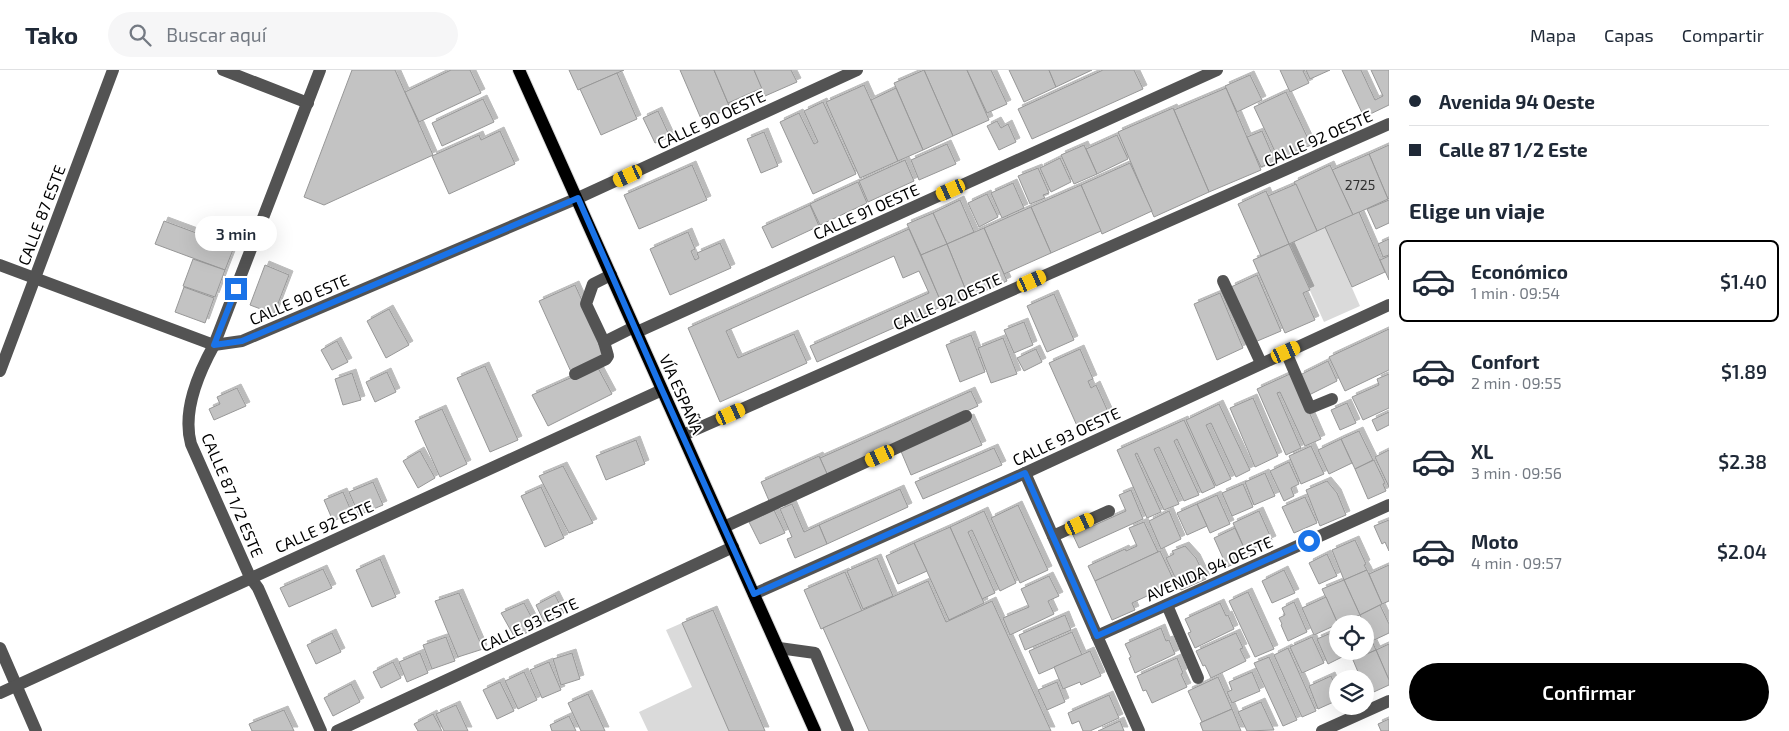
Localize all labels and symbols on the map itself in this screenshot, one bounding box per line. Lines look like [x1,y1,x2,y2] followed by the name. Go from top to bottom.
[654,86,768,152] street label: CALLE 90 OESTE
[1261,106,1375,170] street label: CALLE 92 OESTE
[13,162,69,268] street label: CALLE 87 ESTE
[611,163,644,189] car
[1345,176,1375,193] house number: 2725
[934,177,967,203] car
[810,179,922,243] street label: CALLE 91 OESTE
[195,216,277,252] callout: 3 min
[1015,268,1048,294] car
[246,269,352,329] street label: CALLE 90 ESTE
[890,269,1004,333] street label: CALLE 92 OESTE
[225,278,247,300] route end
[1269,339,1302,365] car
[656,351,708,437] street label: VÍA ESPAÑA
[714,401,747,427] car
[1009,403,1123,469] street label: CALLE 93 OESTE
[198,430,268,560] street label: CALLE 87 1/2 ESTE
[863,443,896,469] car
[272,496,376,556] street label: CALLE 92 ESTE
[1063,511,1096,537] car
[1298,530,1320,552] route start
[1143,532,1275,604] street label: AVENIDA 94 OESTE
[477,593,581,655] street label: CALLE 93 ESTE

